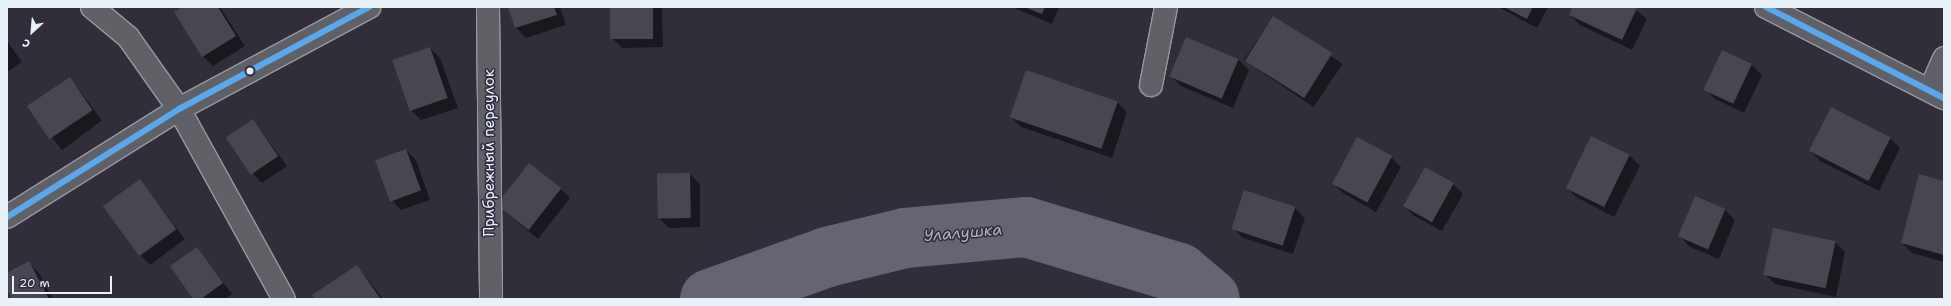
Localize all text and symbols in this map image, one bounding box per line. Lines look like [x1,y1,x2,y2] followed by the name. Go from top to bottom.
[12,12,52,52] north arrow
[20,35,33,51] text: С
[245,66,255,76] unlabelled marker
[481,69,499,237] street label: Прибрежный переулок
[923,220,1003,246] water label: Улалушка
[14,268,114,294] scale bar
[19,275,50,291] text: 20 m

